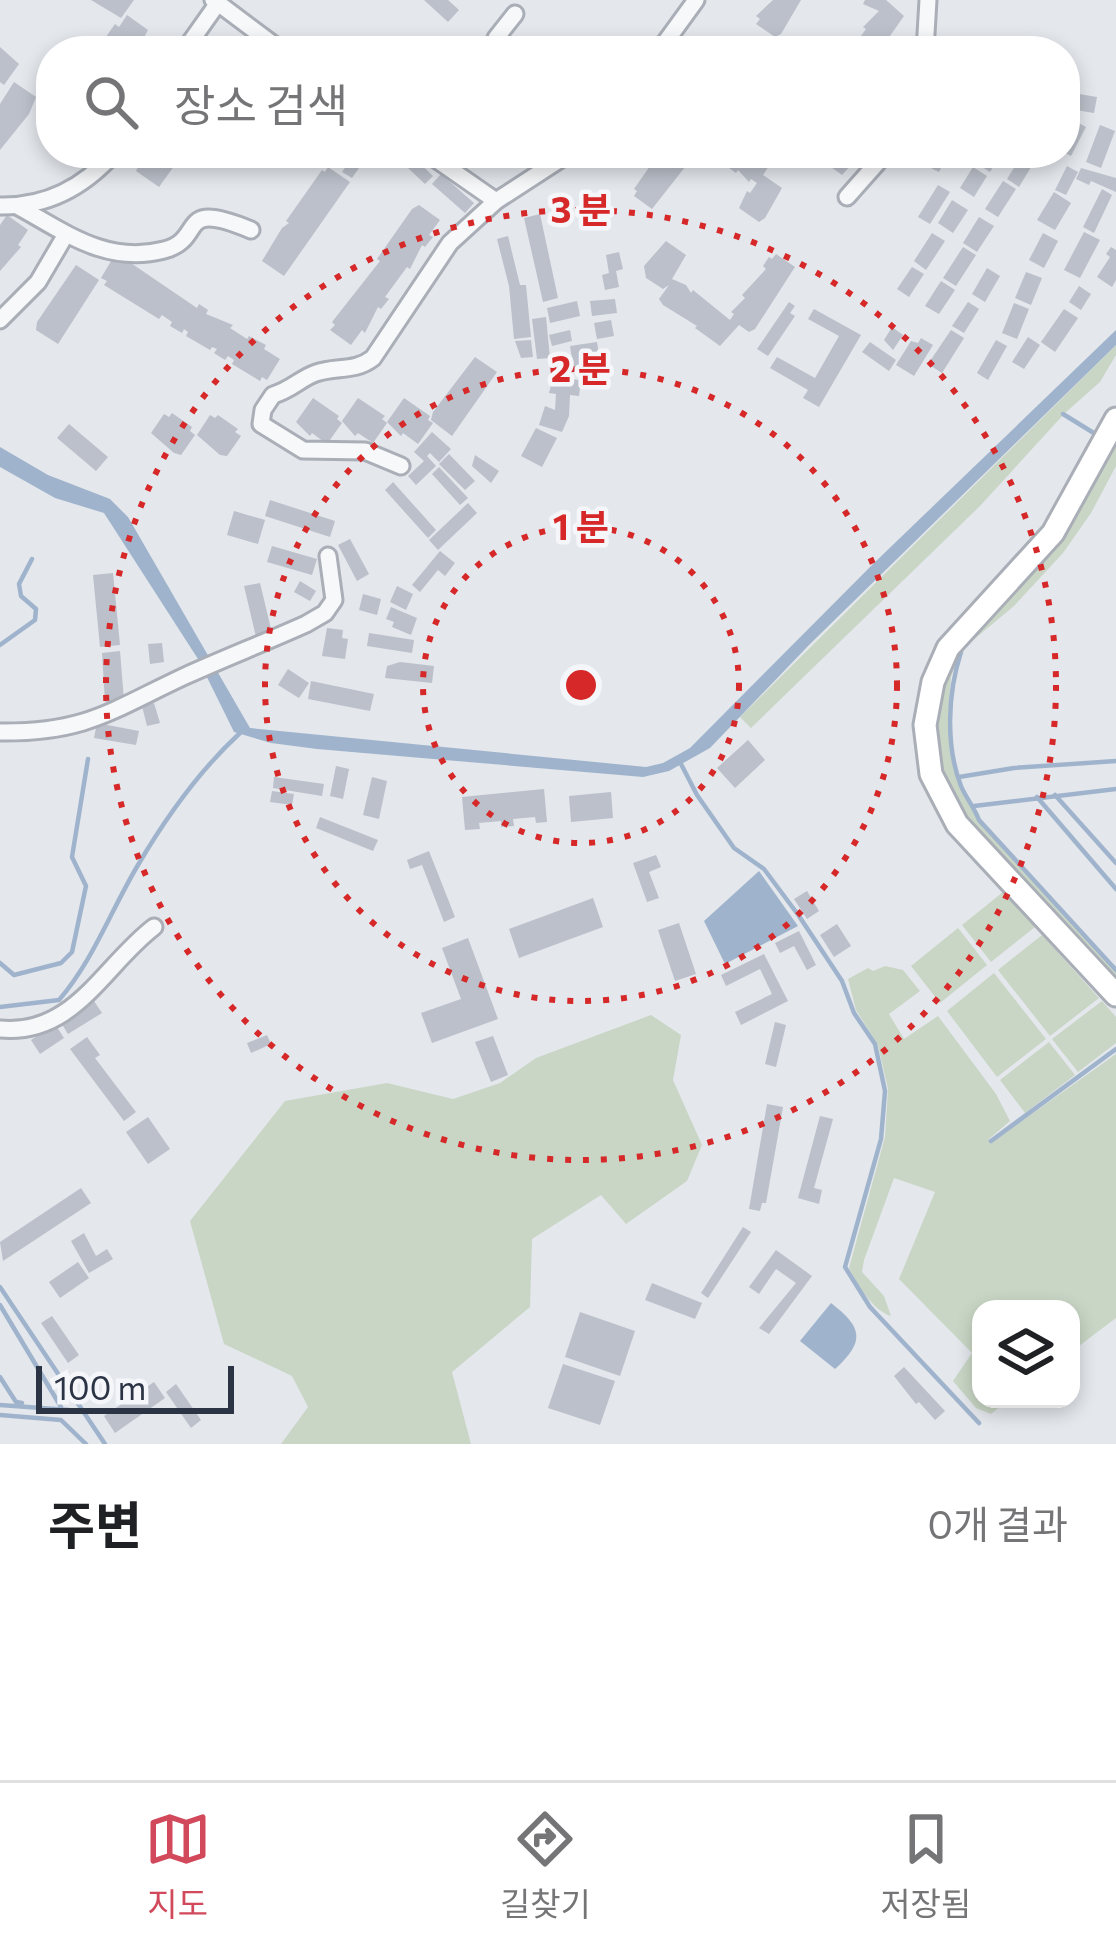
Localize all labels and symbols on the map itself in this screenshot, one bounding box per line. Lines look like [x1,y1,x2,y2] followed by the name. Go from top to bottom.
[551,186,611,230] text: 3 분
[551,345,611,389] text: 2 분
[553,503,609,547] text: 1 분
[560,664,602,706] centre of rings
[36,1360,234,1413] scale bar

